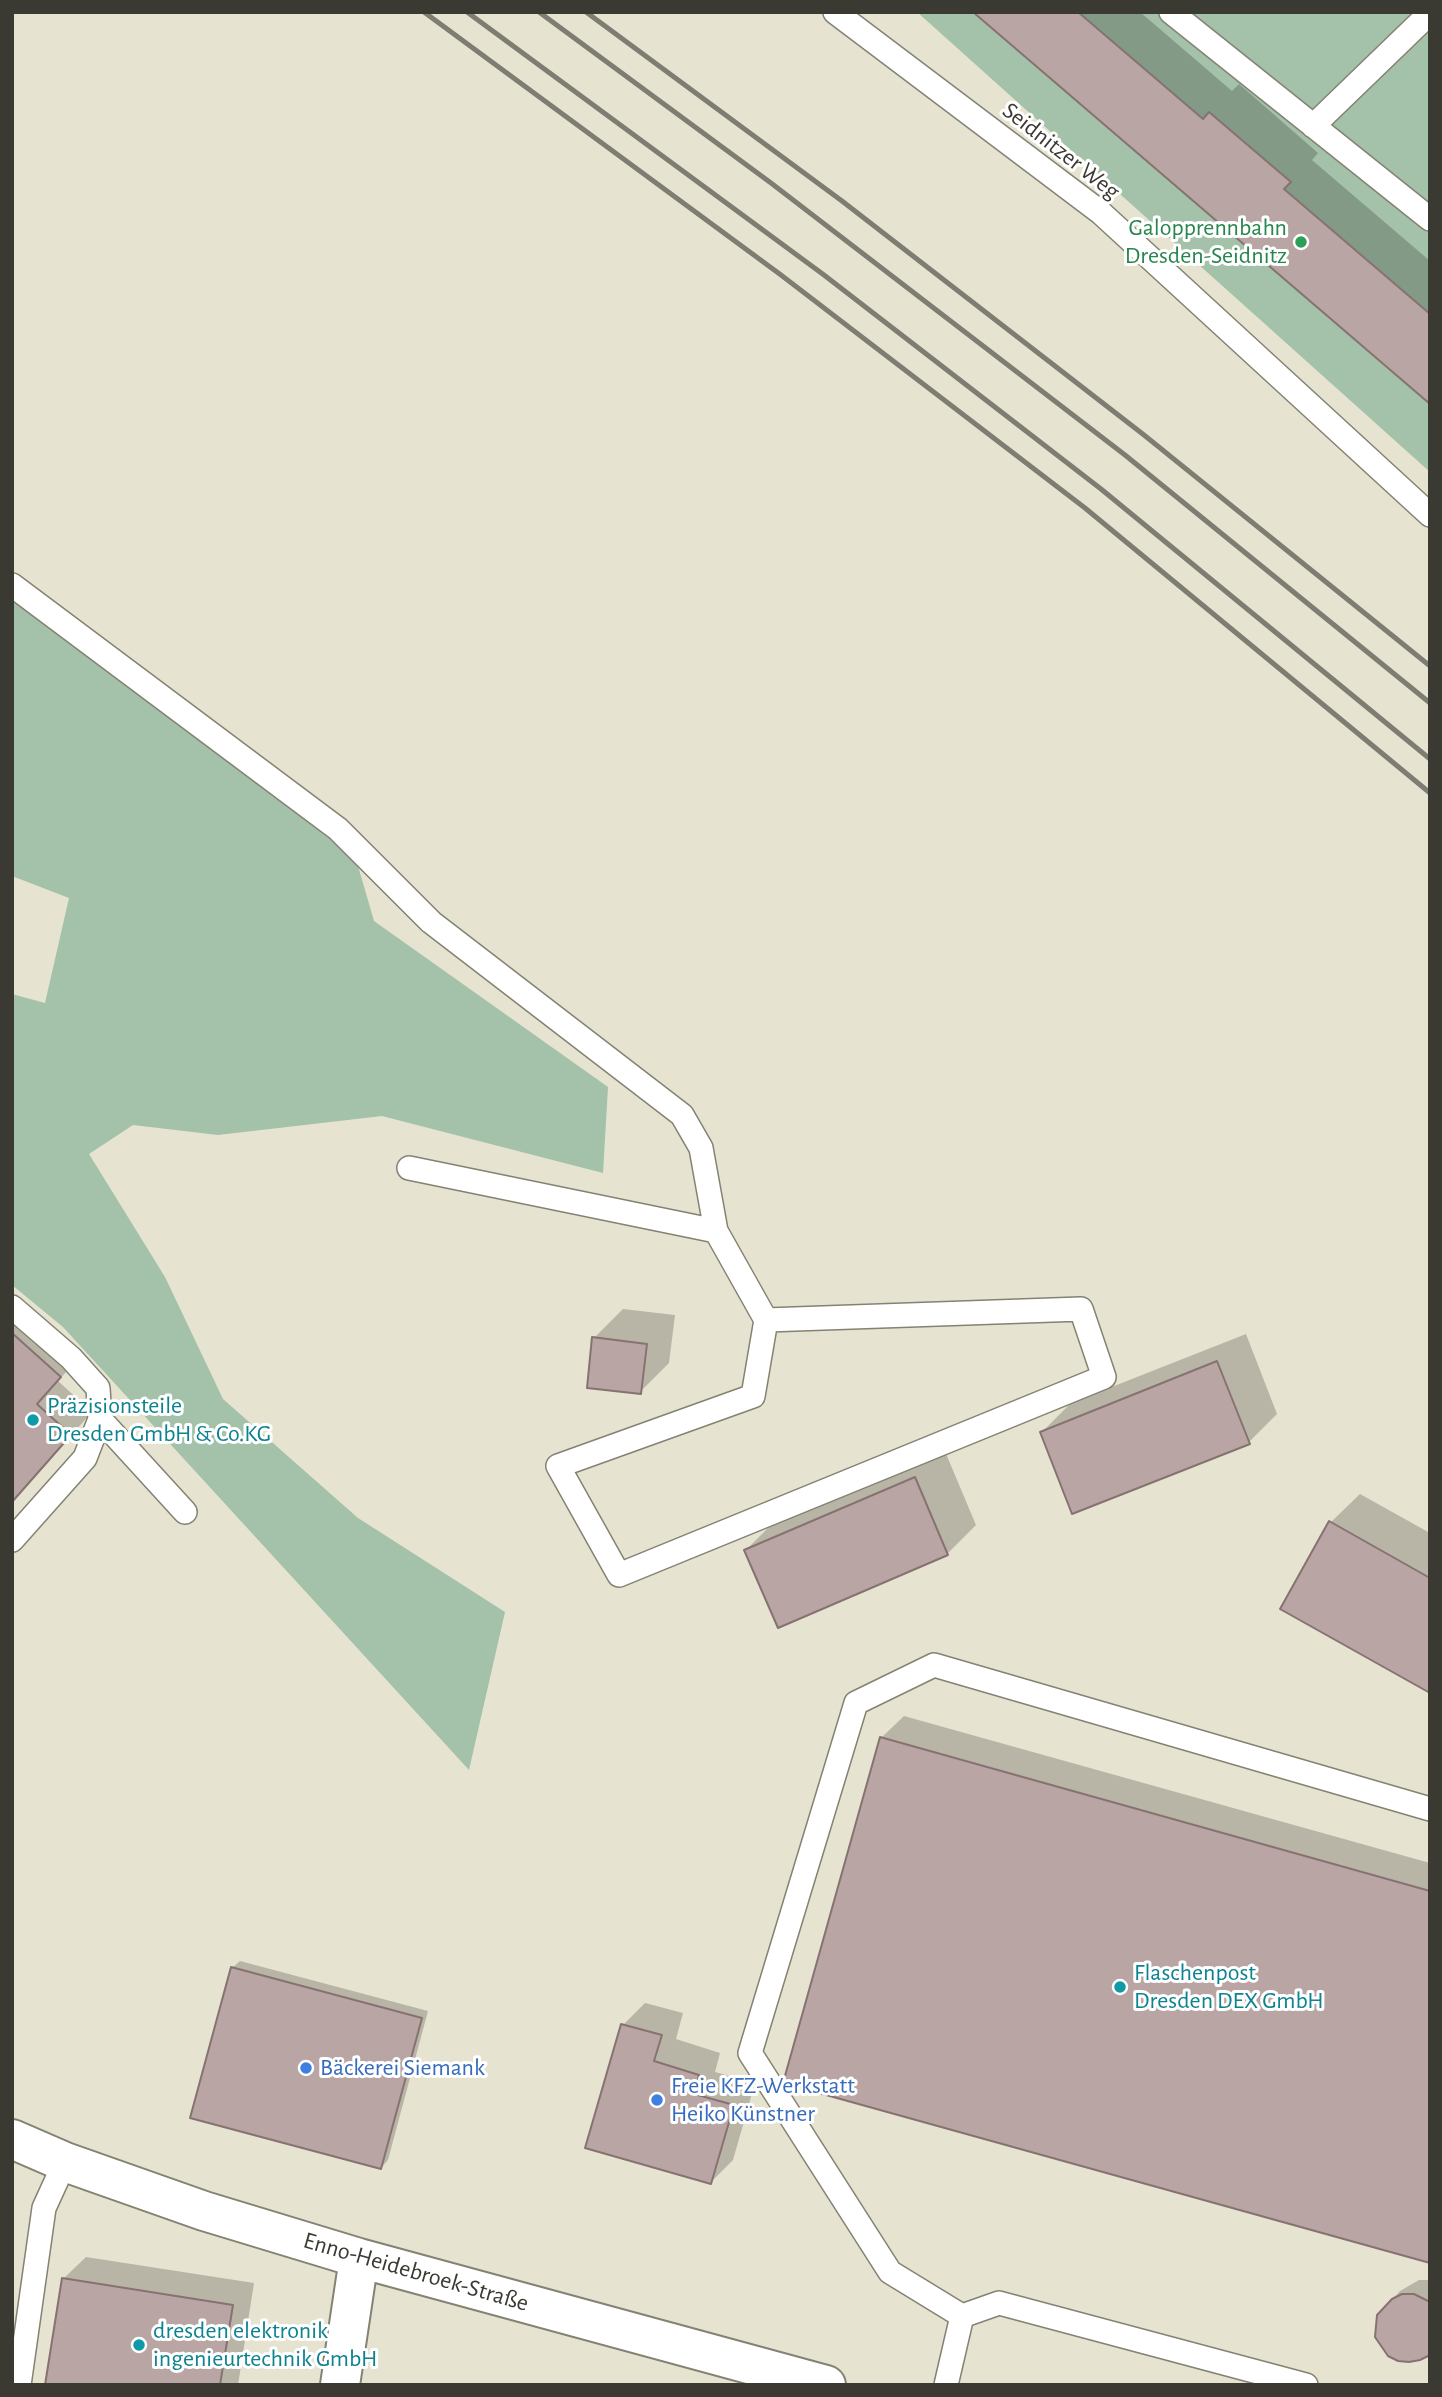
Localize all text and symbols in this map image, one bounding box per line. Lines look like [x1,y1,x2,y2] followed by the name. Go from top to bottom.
[996,96,1126,206] street label: Seidnitzer Weg
[1125,214,1287,270] place label: Galopprennbahn Dresden-Seidnitz
[1293,234,1309,250] marker: Galopprennbahn Dresden-Seidnitz
[47,1392,271,1448] place label: Präzisionsteile Dresden GmbH & Co.KG
[25,1412,41,1428] marker: Präzisionsteile Dresden GmbH & Co.KG
[1134,1959,1324,2015] place label: Flaschenpost Dresden DEX GmbH
[1112,1979,1128,1995] marker: Flaschenpost Dresden DEX GmbH
[320,2054,485,2082] place label: Bäckerei Siemank
[298,2060,314,2076] marker: Bäckerei Siemank
[671,2072,855,2128] place label: Freie KFZ-Werkstatt Heiko Künstner
[649,2092,665,2108] marker: Freie KFZ-Werkstatt Heiko Künstner
[300,2226,532,2318] street label: Enno-Heidebroek-Straße
[153,2317,377,2373] place label: dresden elektronik ingenieurtechnik GmbH
[131,2337,147,2353] marker: dresden elektronik ingenieurtechnik GmbH

